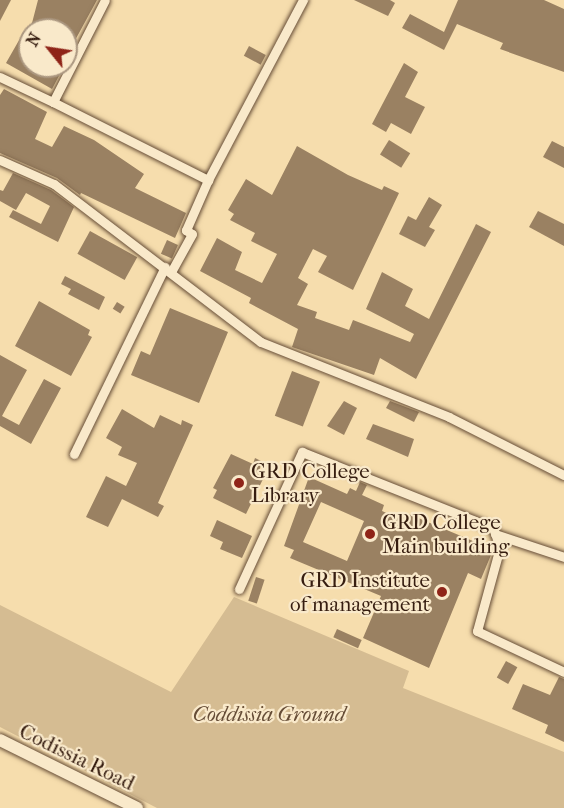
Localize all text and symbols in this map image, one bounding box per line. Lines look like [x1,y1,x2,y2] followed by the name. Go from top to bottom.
[18,18,78,78] north arrow
[22,30,45,50] text: N
[251,458,370,508] place label: GRD College Library
[232,476,246,490] marker: GRD College Library
[382,509,509,559] place label: GRD College Main building
[363,527,377,541] marker: GRD College Main building
[290,567,430,617] place label: GRD Institute of management
[435,585,449,599] marker: GRD Institute of management
[193,701,345,727] park label: Coddissia Ground
[15,718,139,796] street label: Codissia Road

